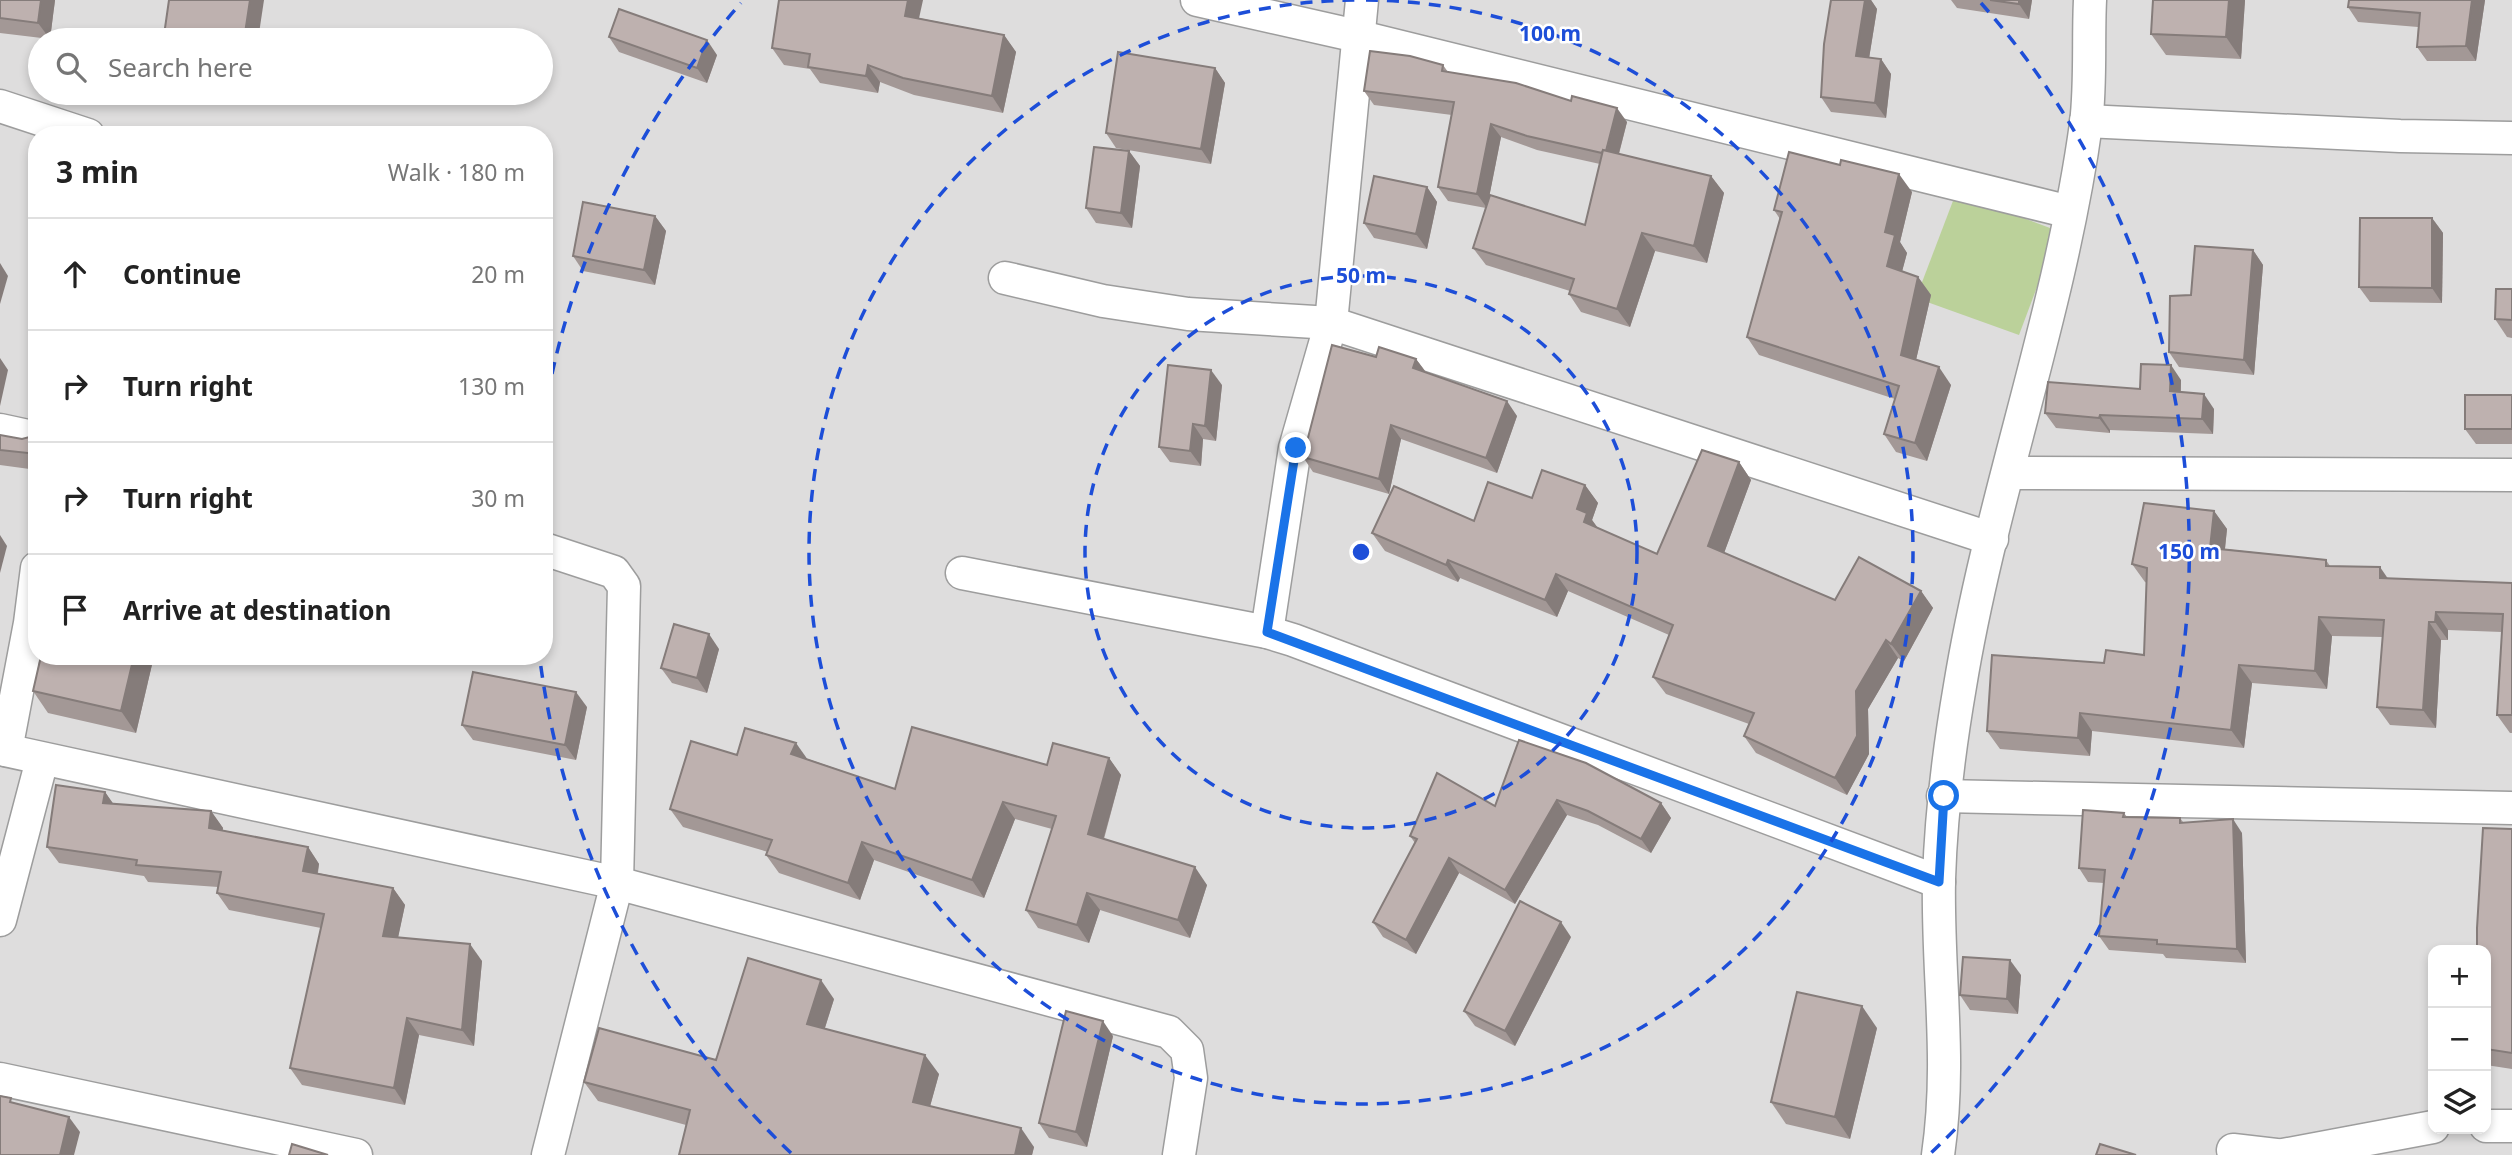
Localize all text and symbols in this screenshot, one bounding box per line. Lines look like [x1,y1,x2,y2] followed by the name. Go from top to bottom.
[1519,19,1581,47] text: 100 m
[28,28,553,105] search box
[52,48,90,86] icon: search
[108,49,253,85] text: Search here
[56,151,139,192] text: 3 min
[388,156,525,188] text: Walk · 180 m
[56,255,94,293] icon: ahead
[123,256,241,292] text: Continue
[471,258,525,290] text: 20 m
[1336,261,1386,289] text: 50 m
[56,367,94,405] icon: right
[123,368,253,404] text: Turn right
[458,370,525,402] text: 130 m
[1280,432,1311,463] route end
[56,479,94,517] icon: right
[123,480,253,516] text: Turn right
[471,482,525,514] text: 30 m
[2158,537,2220,565] text: 150 m
[1349,540,1373,564] centre of rings
[56,591,94,629] icon: arrive
[123,592,392,628] text: Arrive at destination
[1928,780,1959,811] route start
[2428,945,2491,1134] map controls
[2428,945,2491,1008] button: +
[2428,1008,2491,1071] button: −
[2428,1071,2491,1134] button: layers

